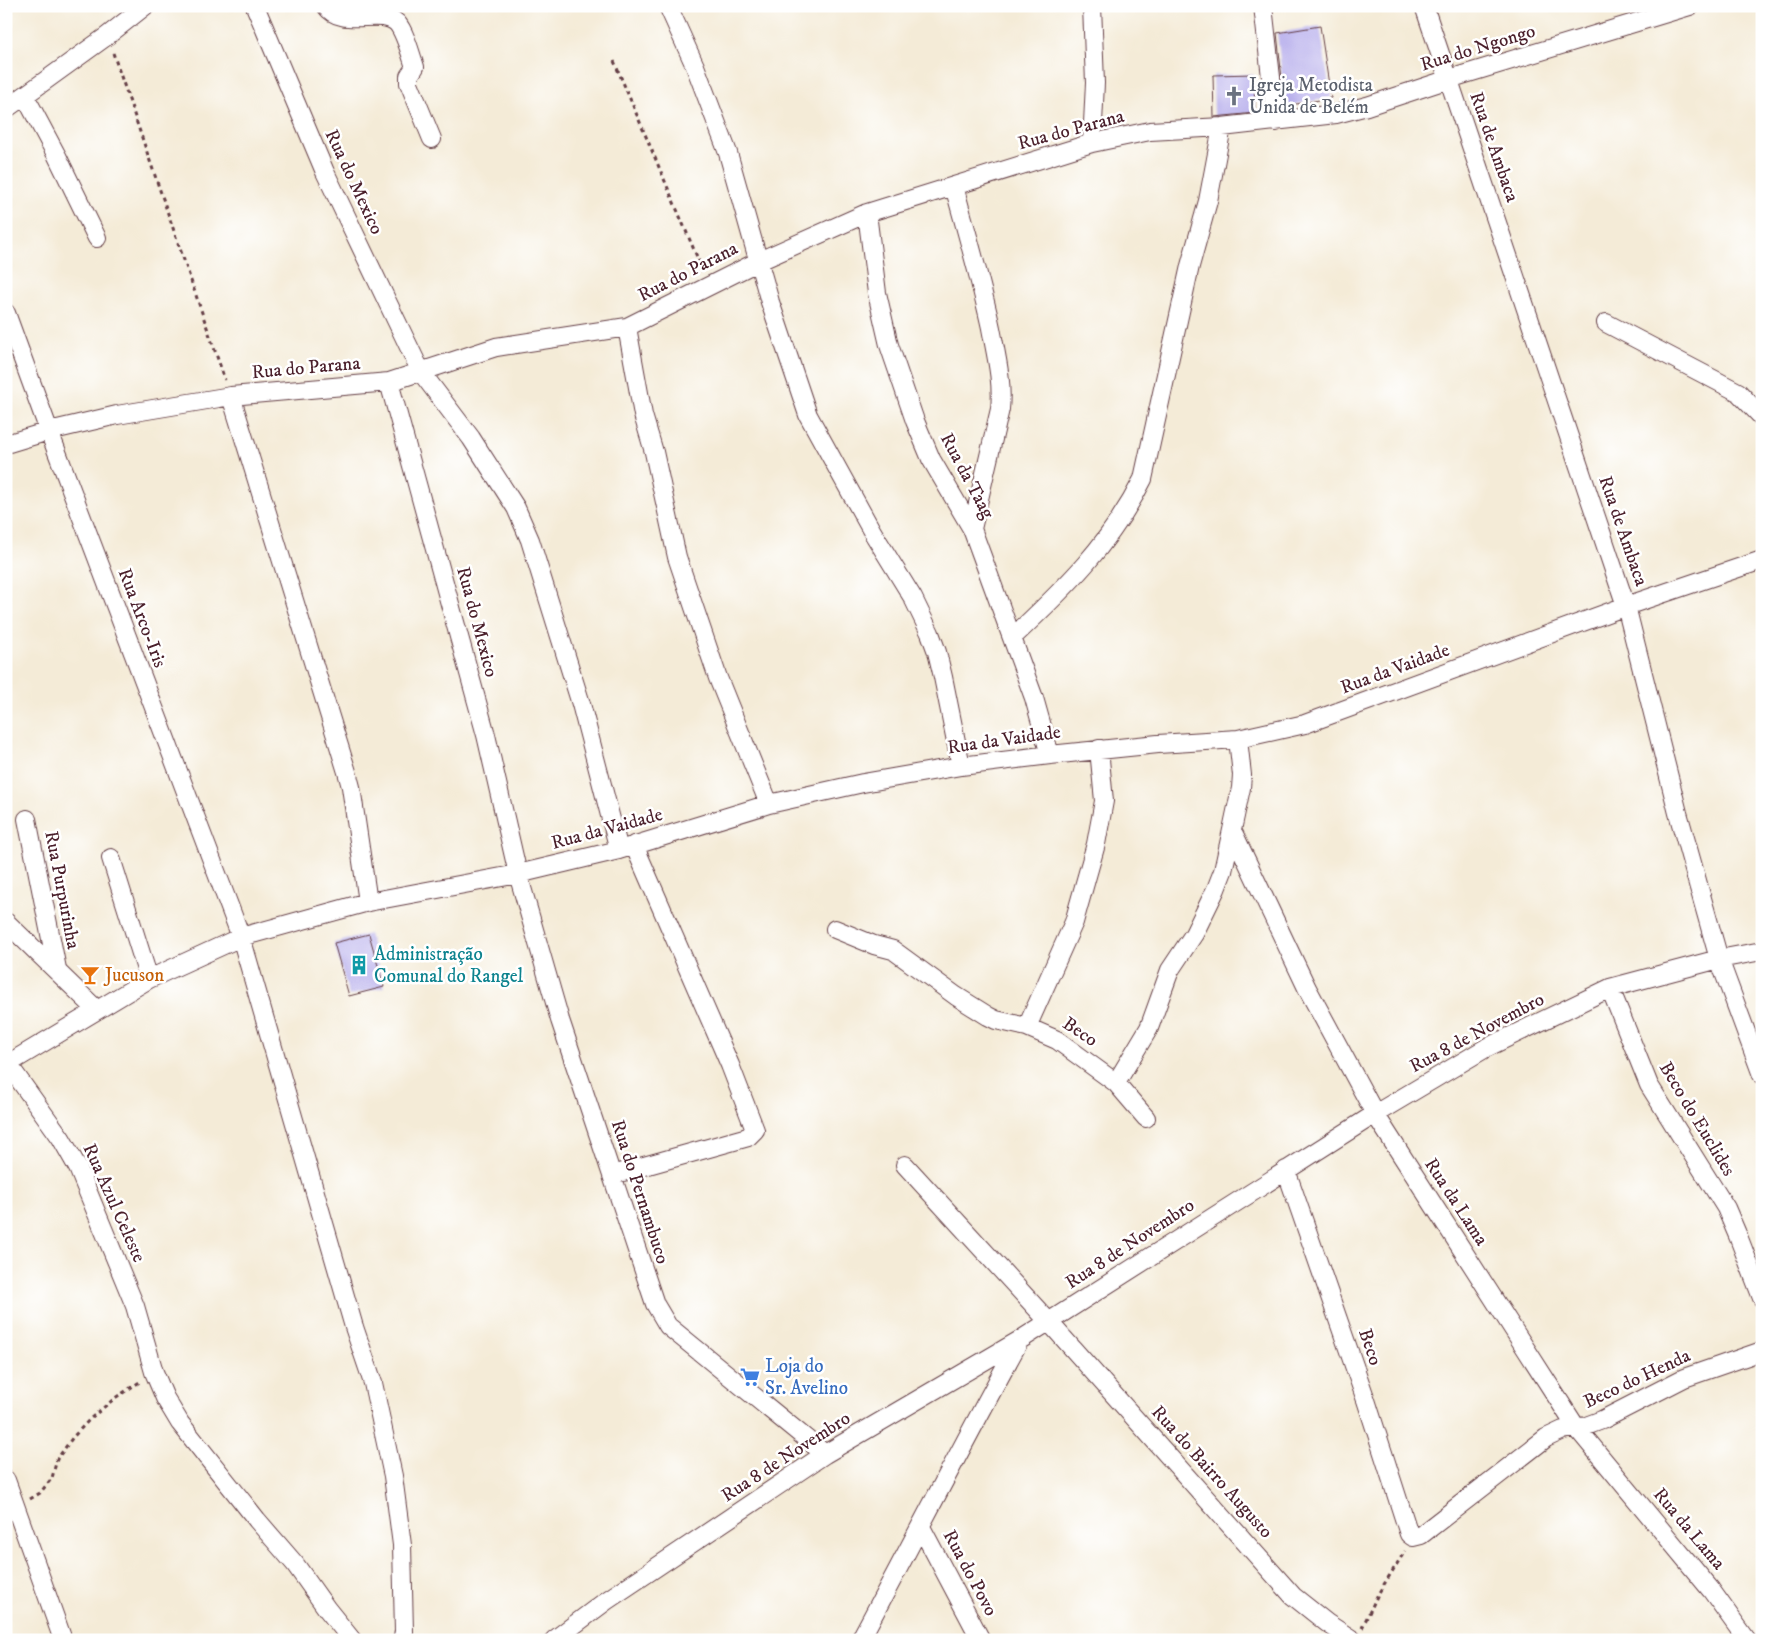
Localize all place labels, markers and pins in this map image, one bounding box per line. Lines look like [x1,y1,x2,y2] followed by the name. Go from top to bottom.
[1249,74,1373,119] place label: Igreja Metodista Unida de Belém
[1223,85,1245,107] church icon: Igreja Metodista Unida de Belém
[374,943,524,988] place label: Administração Comunal do Rangel
[348,954,370,976] building icon: Administração Comunal do Rangel
[79,964,101,986] bar icon: Jucuson
[103,964,164,987] place label: Jucuson
[765,1355,848,1400] place label: Loja do Sr. Avelino
[739,1366,761,1388] supermarket icon: Loja do Sr. Avelino

